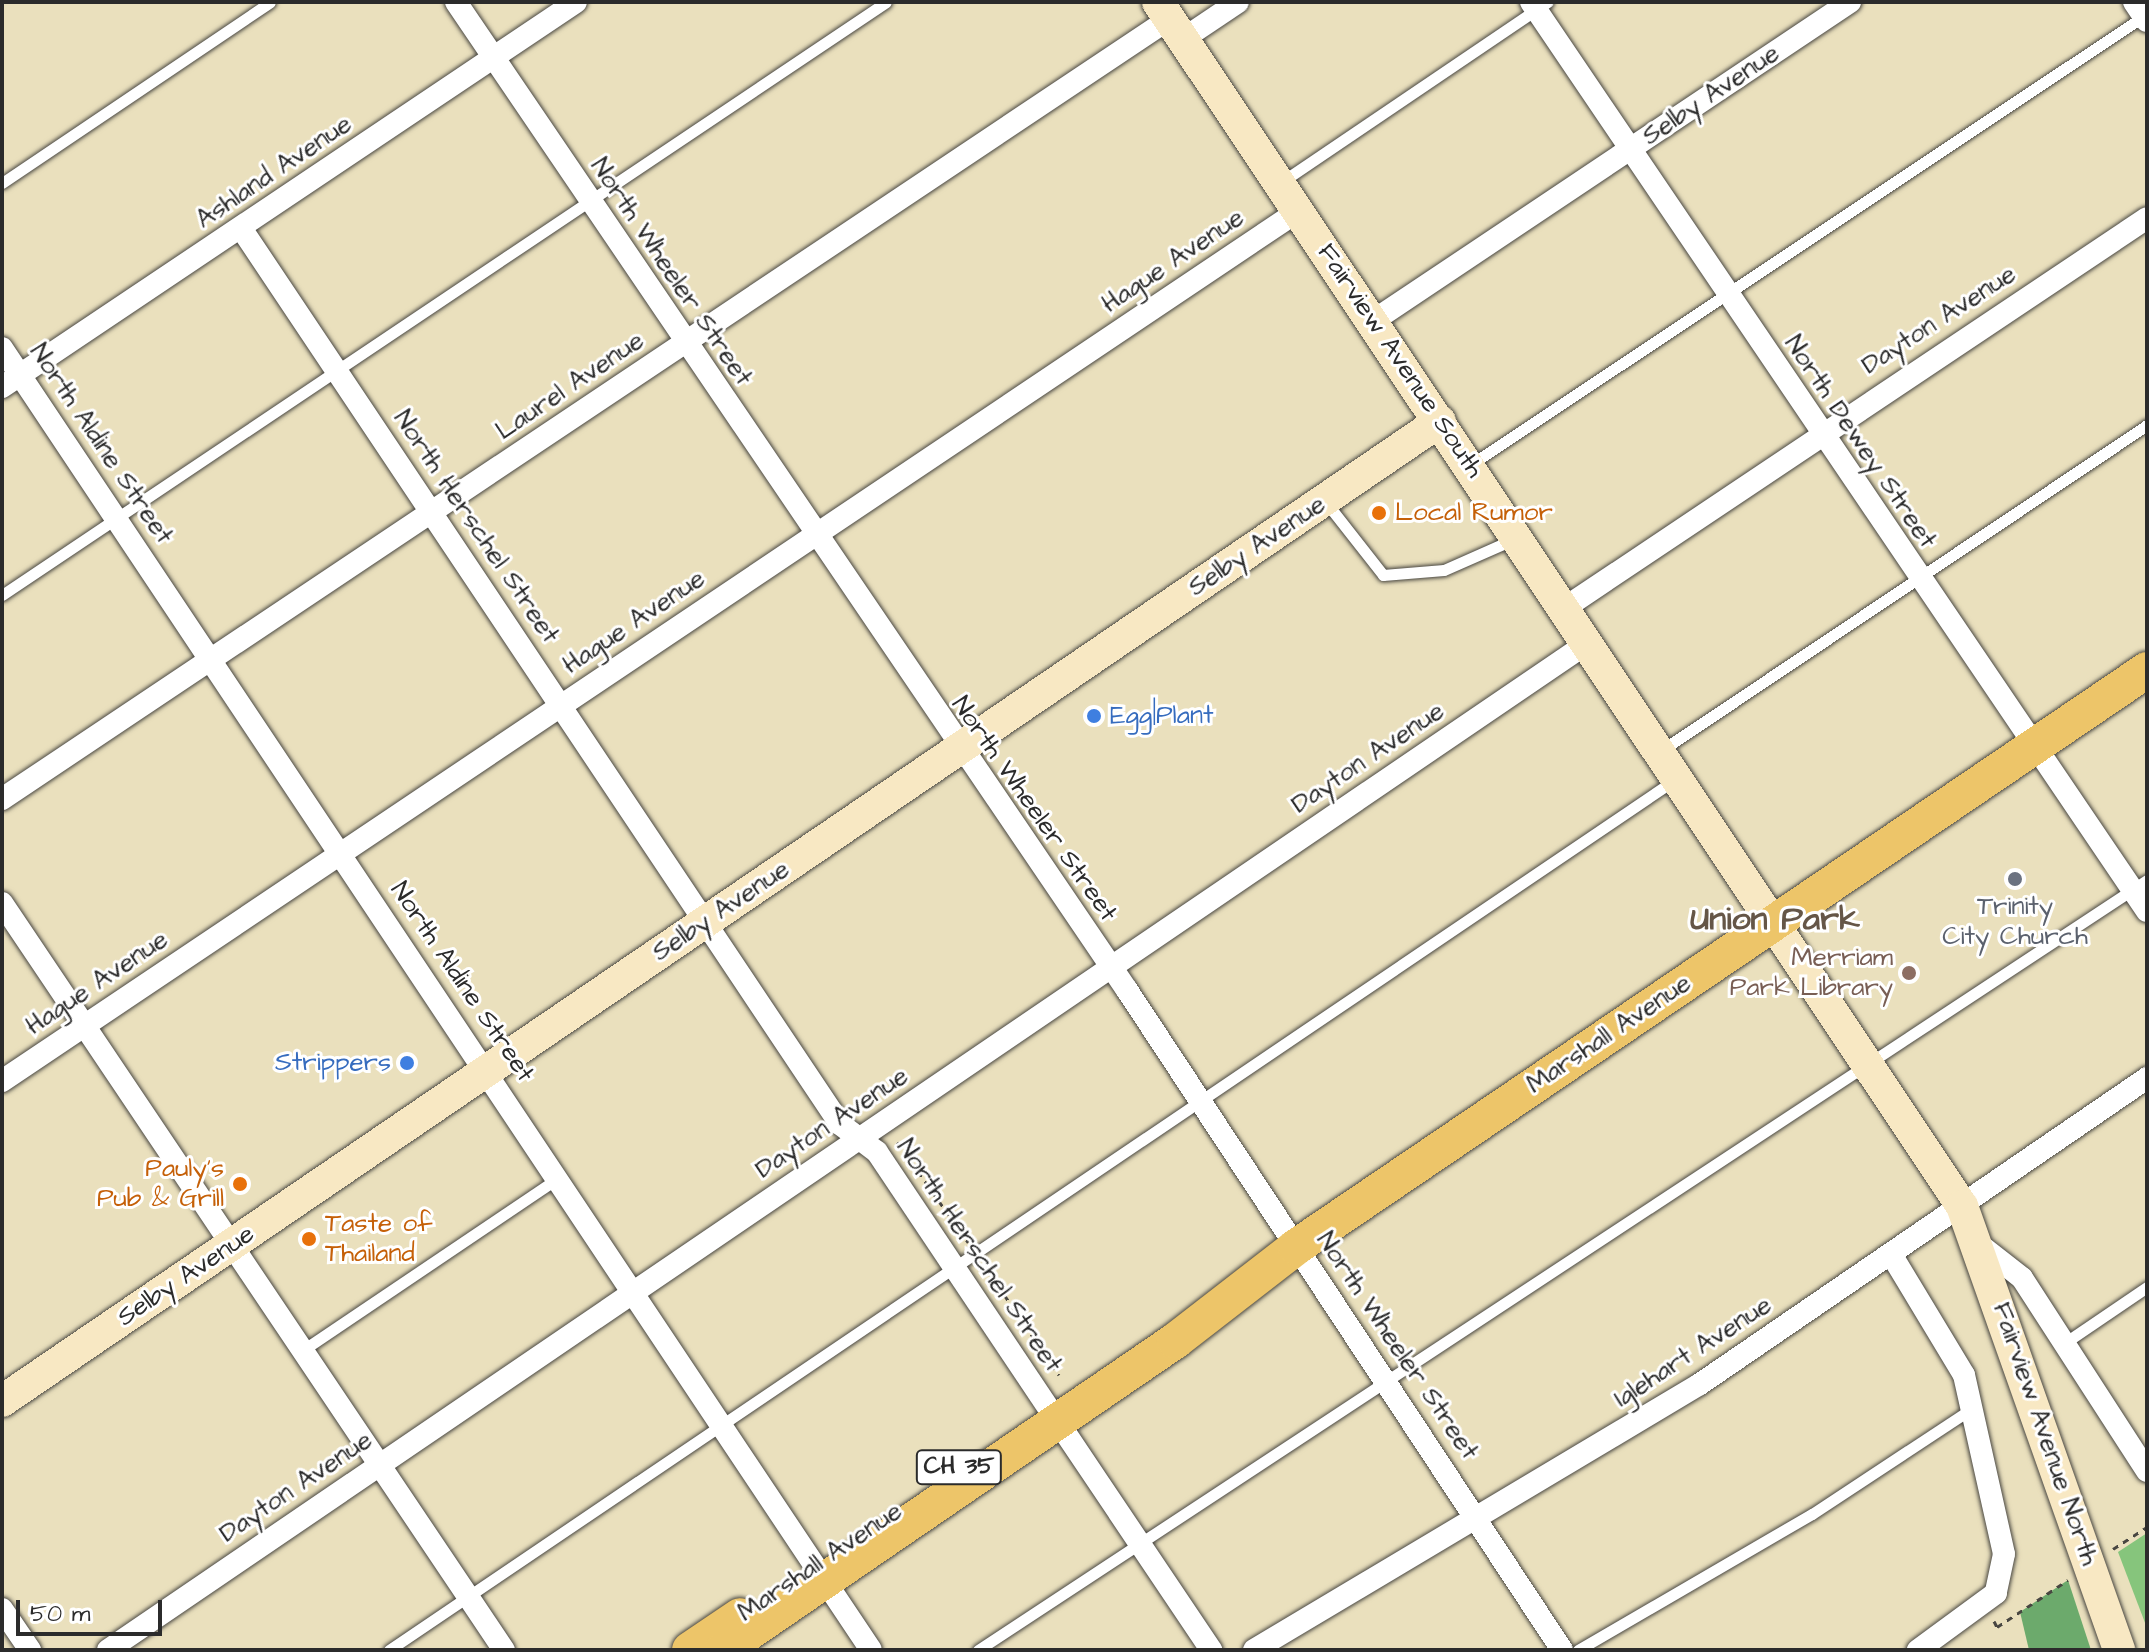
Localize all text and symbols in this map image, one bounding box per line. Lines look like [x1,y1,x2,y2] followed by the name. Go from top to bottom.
[1637,38,1785,152] street label: Selby Avenue
[190,108,358,236] street label: Ashland Avenue
[583,152,759,392] street label: North Wheeler Street
[1096,202,1250,320] street label: Hague Avenue
[1310,238,1490,484] street label: Fairview Avenue South
[1856,259,2022,381] street label: Dayton Avenue
[490,325,650,447] street label: Laurel Avenue
[1777,330,1943,554] street label: North Dewey Street
[22,338,180,550] street label: North Aldine Street
[386,405,566,649] street label: North Herschel Street
[1183,489,1331,603] street label: Selby Avenue
[1395,497,1553,529] place label: Local Rumor
[1370,504,1388,522] marker: Local Rumor
[557,563,711,681] street label: Hague Avenue
[944,690,1124,928] street label: North Wheeler Street
[1286,695,1450,821] street label: Dayton Avenue
[1110,700,1213,732] place label: Egg|Plant
[1085,707,1103,725] marker: Egg|Plant
[647,854,795,968] street label: Selby Avenue
[2006,870,2024,888] marker: Trinity City Church
[383,876,541,1088] street label: North Aldine Street
[1942,891,2088,952] place label: Trinity City Church
[1690,900,1860,940] district label: Union Park
[20,924,174,1042] street label: Hague Avenue
[1730,942,1893,1004] place label: Merriam Park Library
[1900,964,1918,982] marker: Merriam Park Library
[1521,968,1697,1100] street label: Marshall Avenue
[275,1047,391,1079] place label: Strippers
[398,1054,416,1072] marker: Strippers
[750,1060,914,1186] street label: Dayton Avenue
[889,1134,1069,1378] street label: North Herschel Street
[97,1153,224,1214] place label: Pauly's Pub & Grill
[231,1175,249,1193] marker: Pauly's Pub & Grill
[325,1208,433,1270] place label: Taste of Thailand
[112,1219,260,1333] street label: Selby Avenue
[1309,1226,1485,1466] street label: North Wheeler Street
[300,1230,318,1248] marker: Taste of Thailand
[1608,1290,1778,1414] street label: Iglehart Avenue
[1985,1298,2105,1570] street label: Fairview Avenue North
[214,1424,378,1550] street label: Dayton Avenue
[915,1447,1003,1487] road number: CH 35
[732,1496,908,1628] street label: Marshall Avenue
[20,1584,166,1634] scale bar
[30,1597,90,1631] text: 50 m

